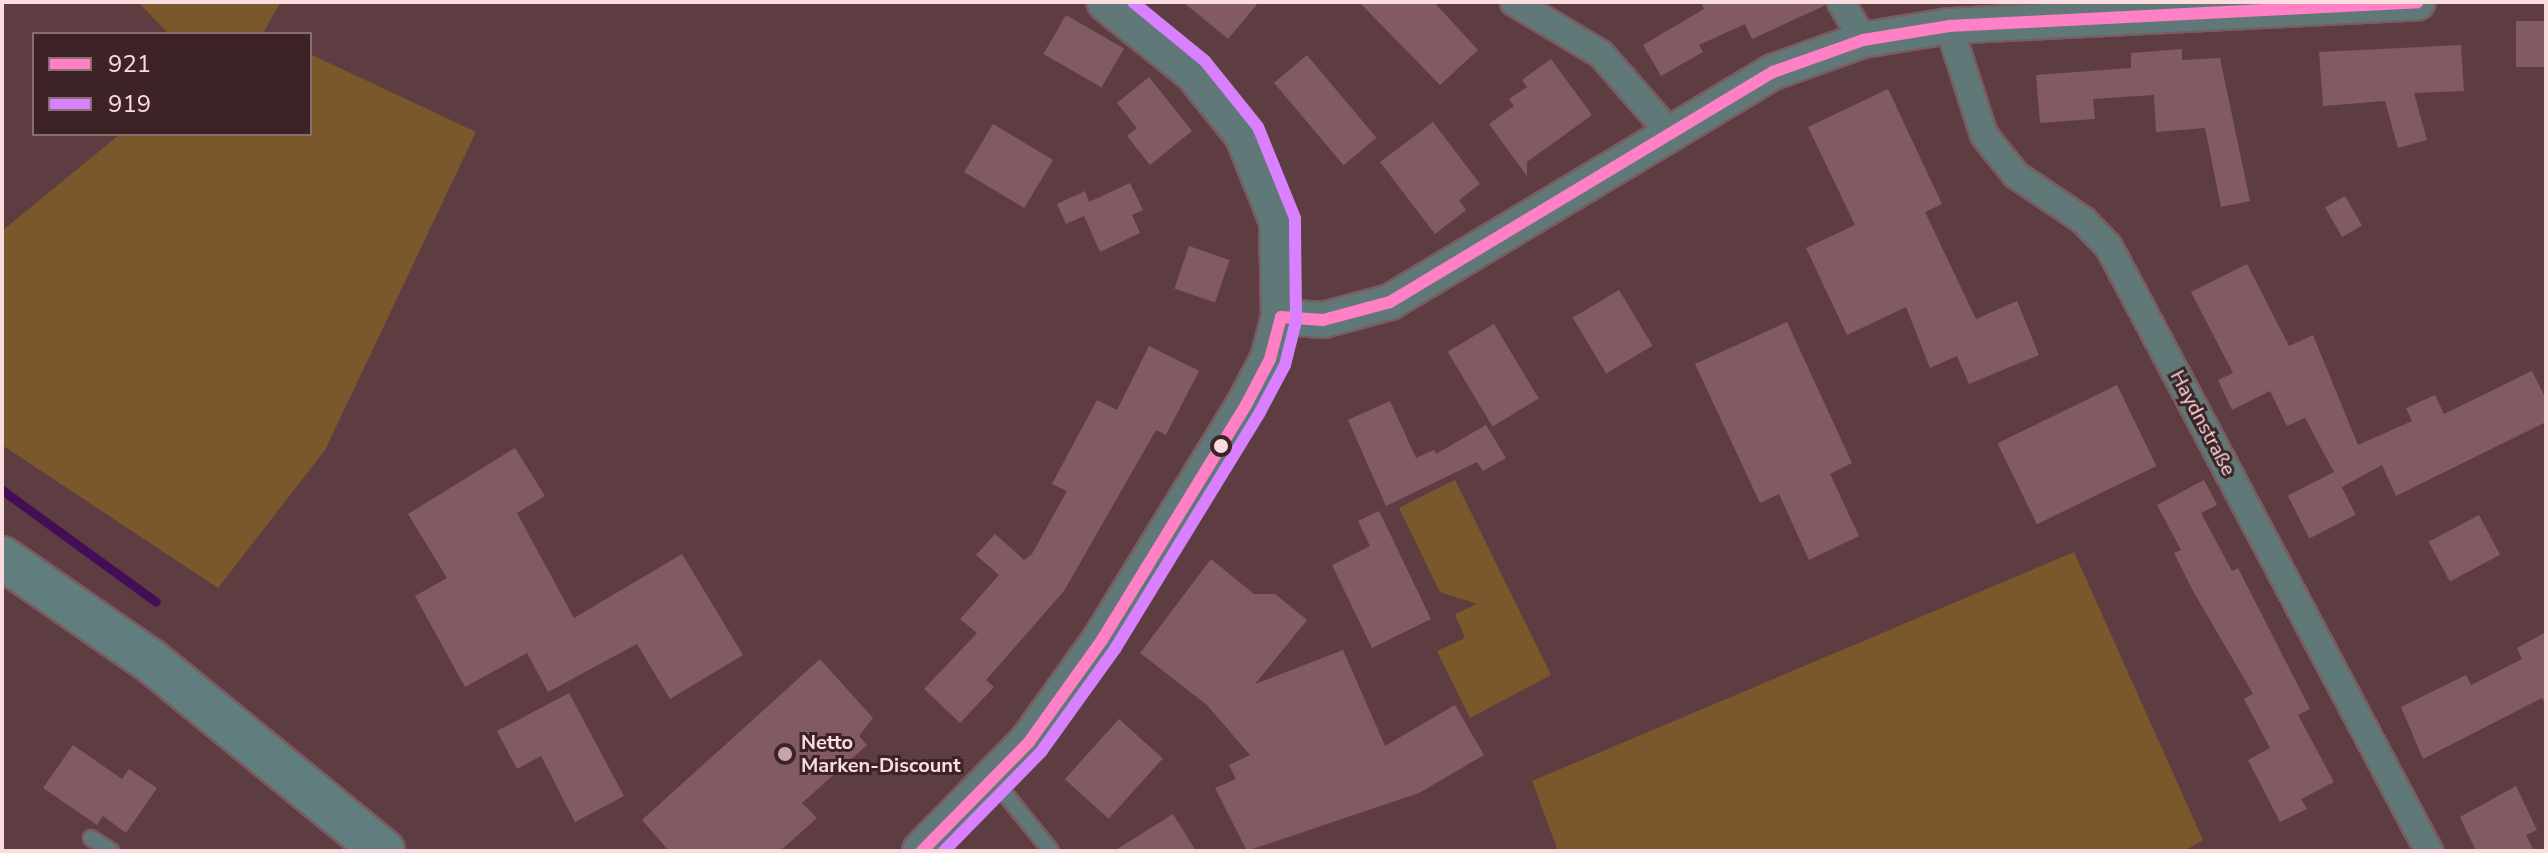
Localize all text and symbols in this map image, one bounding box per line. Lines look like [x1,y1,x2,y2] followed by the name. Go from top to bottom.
[32,32,312,136] legend
[108,48,151,80] text: 921
[108,88,151,120] text: 919
[2165,366,2241,480] street label: Haydnstraße
[1213,438,1229,454] unlabelled marker
[801,730,961,777] place label: Netto Marken-Discount
[776,745,794,763] marker: Netto Marken-Discount

